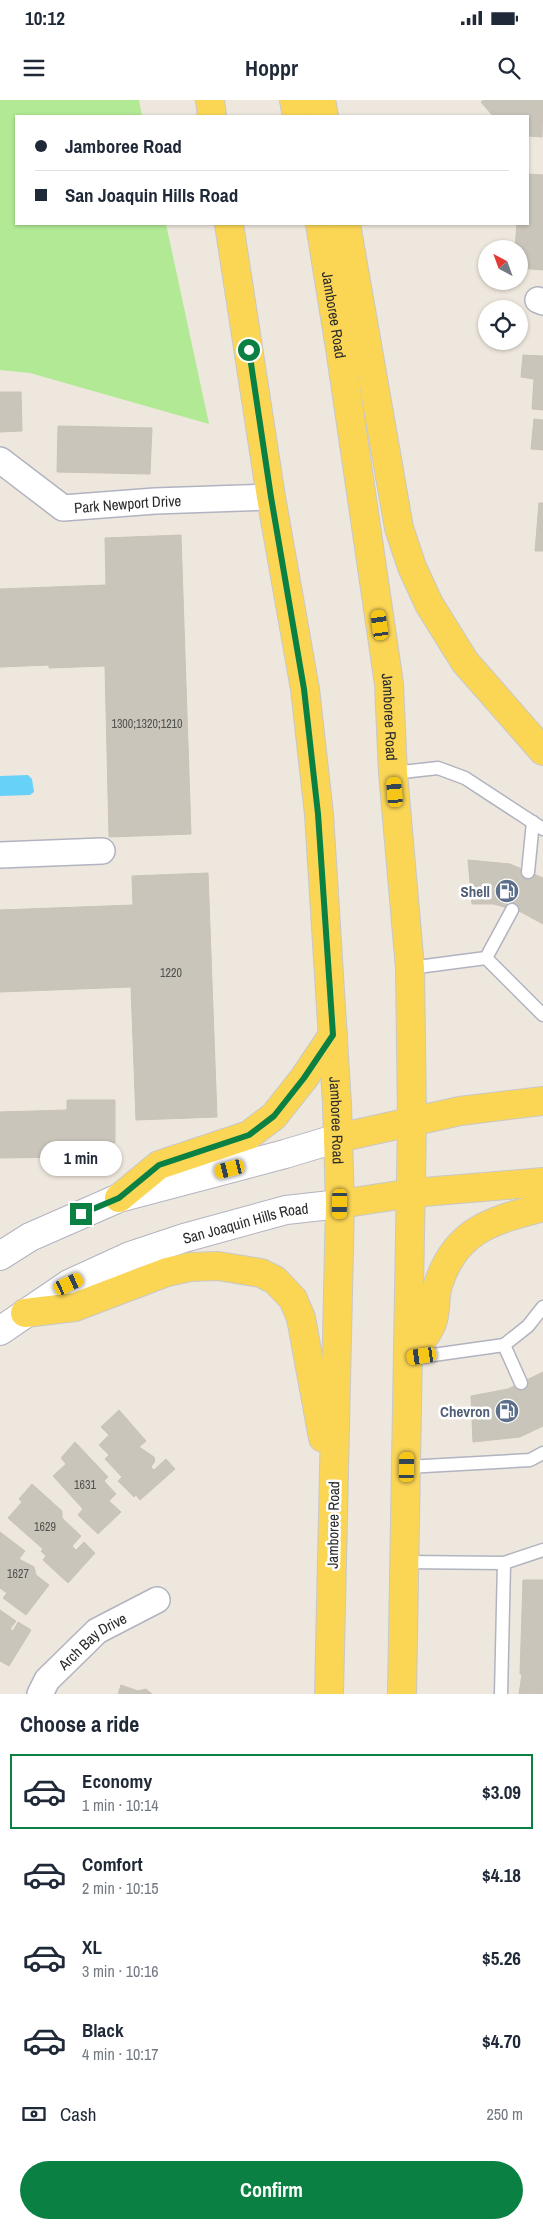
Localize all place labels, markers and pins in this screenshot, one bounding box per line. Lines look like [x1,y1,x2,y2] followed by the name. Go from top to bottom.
[494,878,520,904] fuel station icon: Shell
[461,881,490,902] place label: Shell
[494,1398,520,1424] fuel station icon: Chevron
[440,1401,490,1422] place label: Chevron

